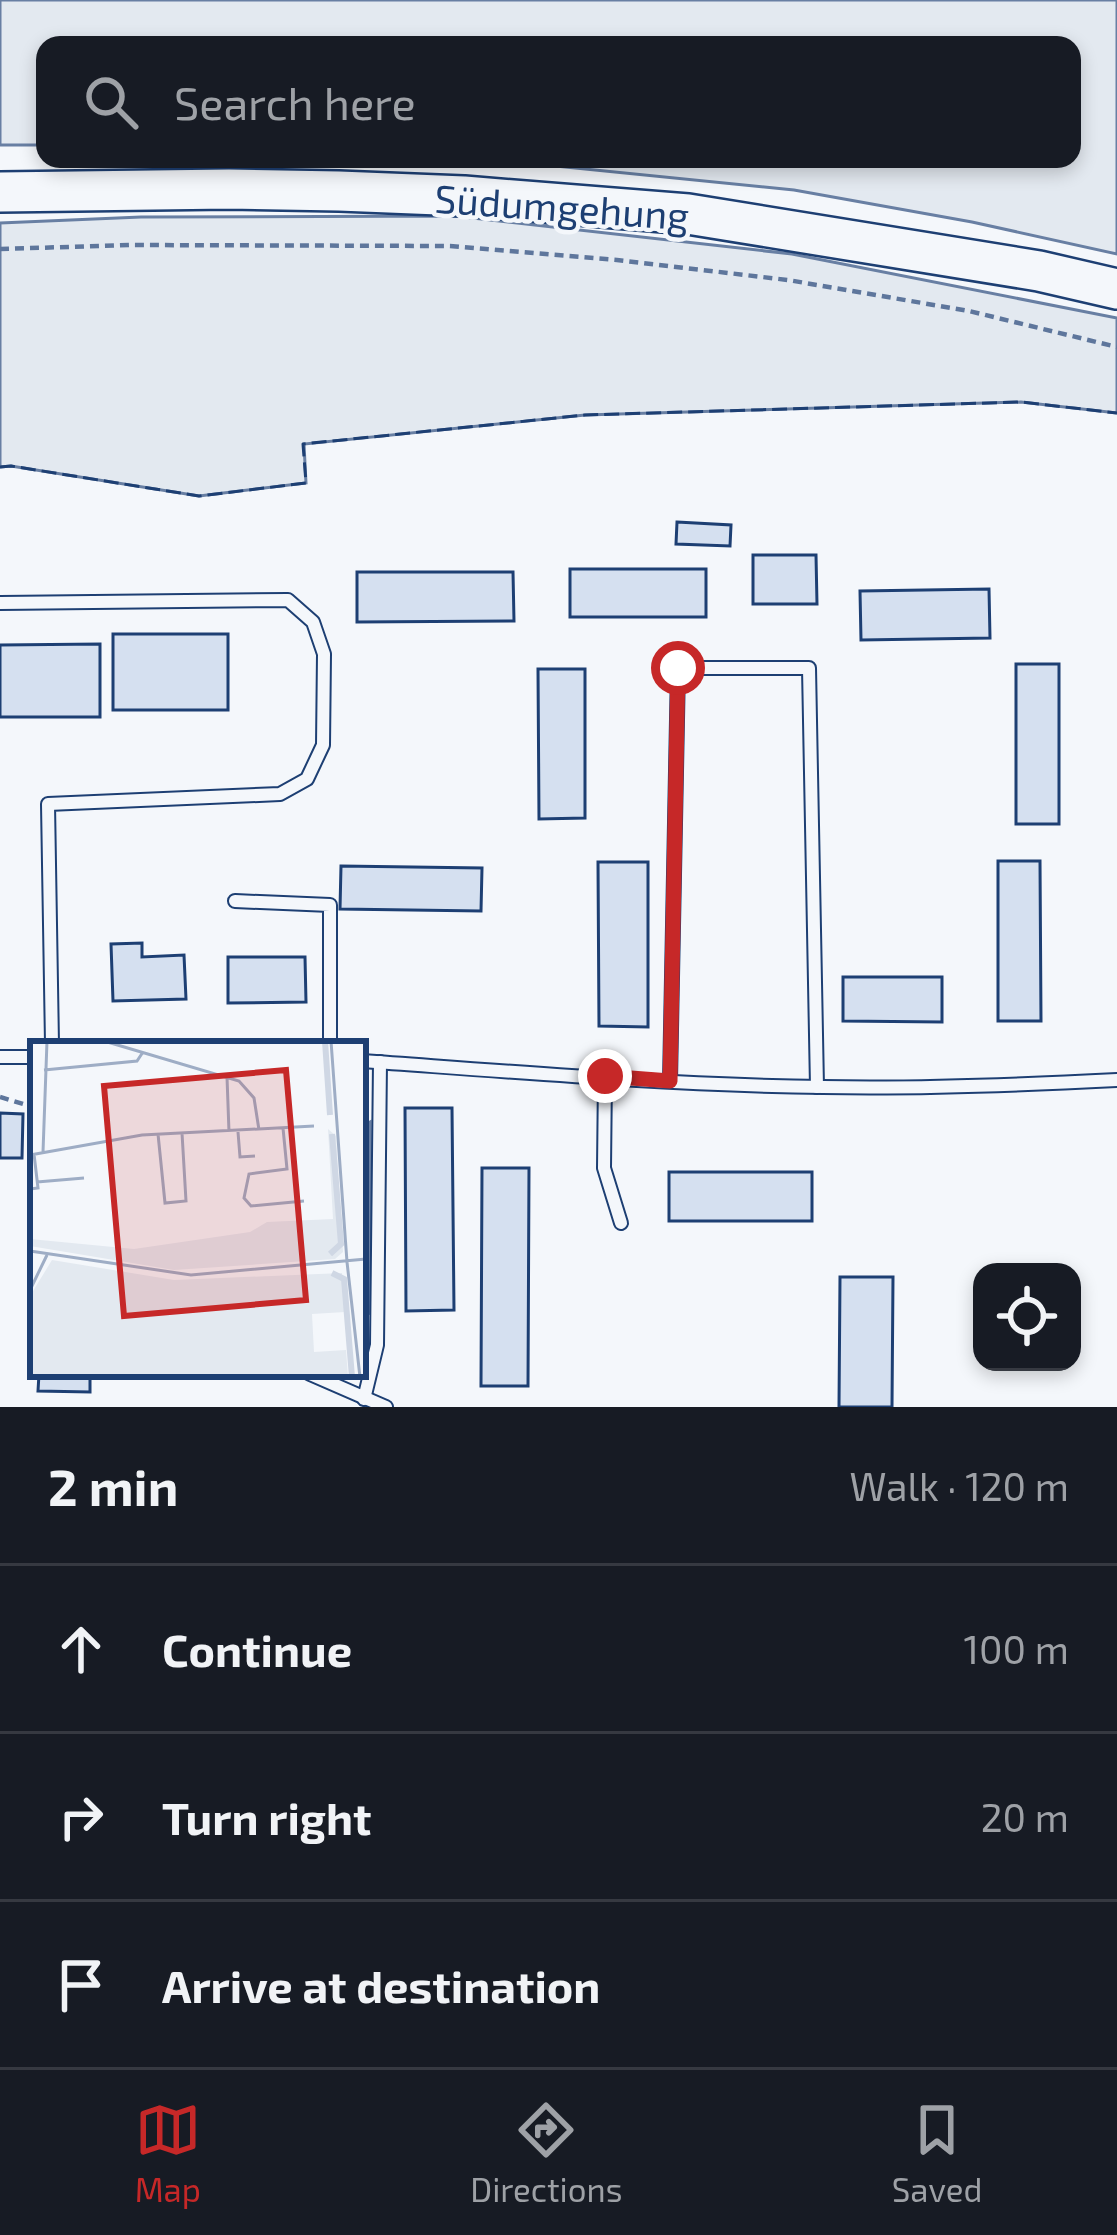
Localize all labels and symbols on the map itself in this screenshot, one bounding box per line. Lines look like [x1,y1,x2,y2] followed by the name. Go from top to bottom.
[433,174,691,238] street label: Südumgehung
[651,641,705,695] route start
[30,1041,366,1377] inset map
[578,1049,632,1103] route end

